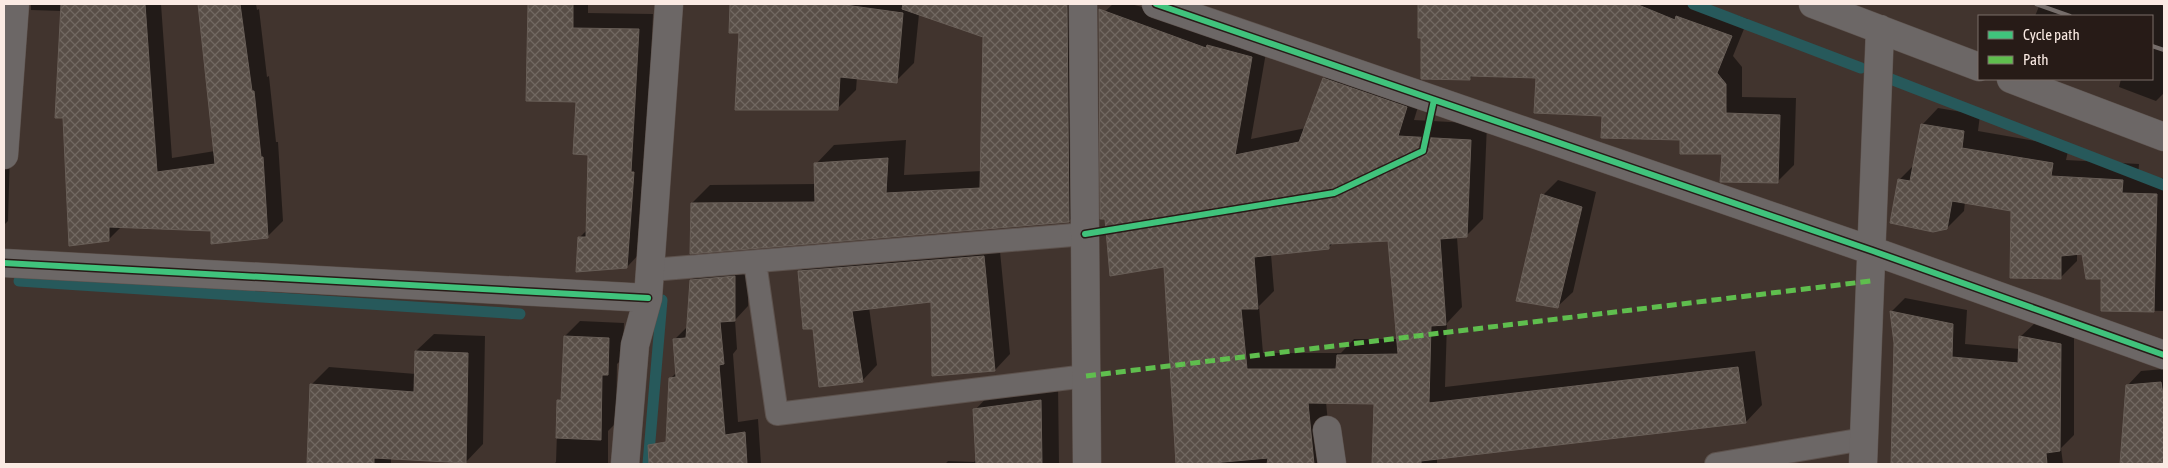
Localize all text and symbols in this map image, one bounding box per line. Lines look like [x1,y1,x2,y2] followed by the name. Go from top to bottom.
[1978,15,2153,80] legend
[2023,26,2080,43] text: Cycle path
[2023,51,2049,68] text: Path

